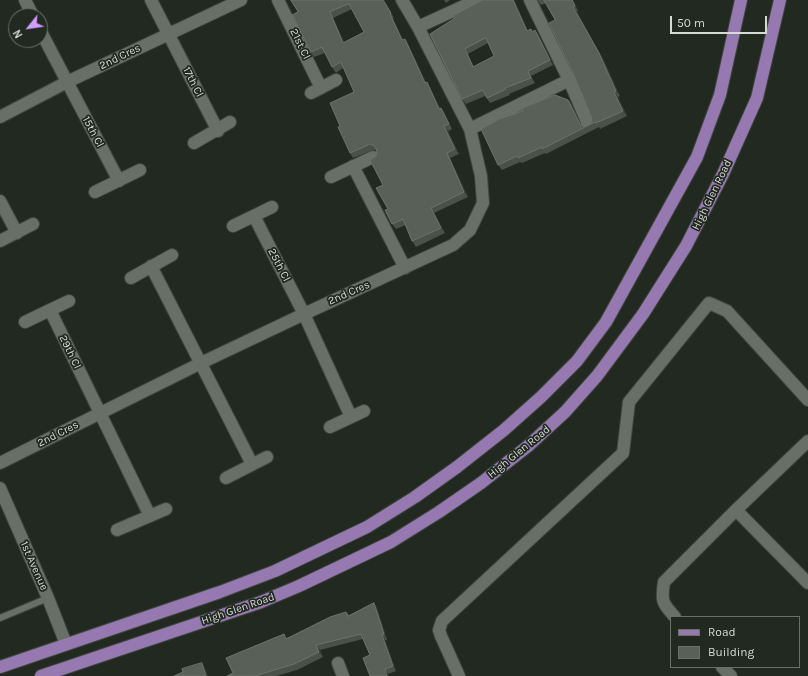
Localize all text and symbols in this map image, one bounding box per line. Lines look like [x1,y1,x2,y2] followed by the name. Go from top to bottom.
[8,8,48,48] north arrow
[672,8,769,34] scale bar
[677,16,705,30] text: 50 m
[10,27,26,40] text: N
[287,27,313,61] street label: 21st Cl
[97,41,143,73] street label: 2nd Cres
[180,65,206,99] street label: 17th Cl
[79,114,107,150] street label: 15th Cl
[689,158,735,232] street label: High Glen Road
[265,246,293,284] street label: 25th Cl
[326,278,372,308] street label: 2nd Cres
[56,333,84,371] street label: 29th Cl
[35,418,81,450] street label: 2nd Cres
[485,423,553,481] street label: High Glen Road
[17,539,51,593] street label: 1st Avenue
[200,590,276,628] street label: High Glen Road
[670,616,800,668] legend
[708,625,736,639] text: Road
[708,645,754,659] text: Building

